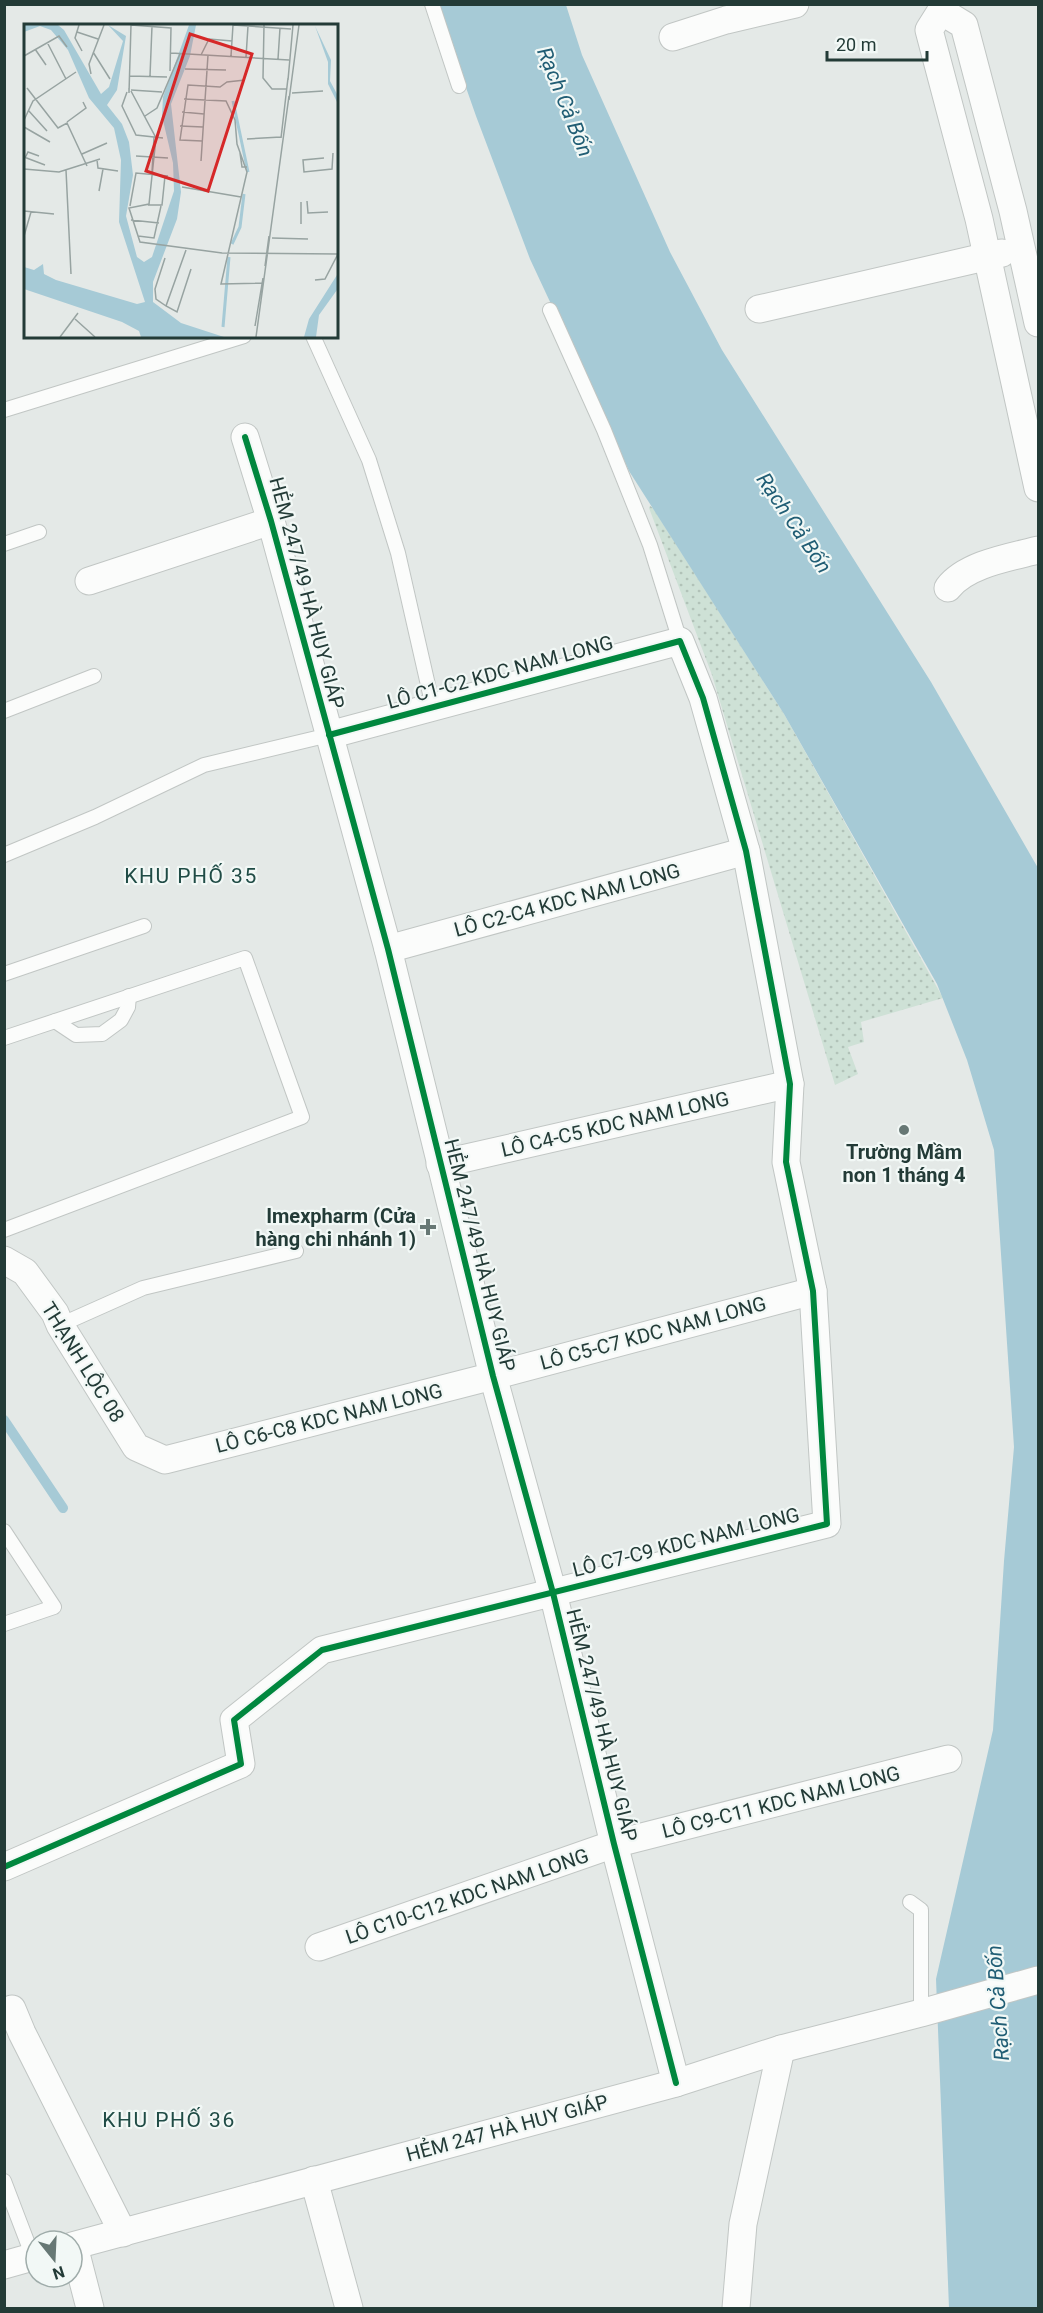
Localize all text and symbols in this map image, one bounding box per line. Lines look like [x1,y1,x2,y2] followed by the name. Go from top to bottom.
[24,24,338,338] inset map
[827,24,928,62] scale bar
[836,34,876,55] text: 20 m
[532,44,598,160] water label: Rạch Cả Bốn
[752,468,836,578] water label: Rạch Cả Bốn
[264,474,350,712] street label: HẺM 247/49 HÀ HUY GIÁP
[384,630,616,714] street label: LÔ C1-C2 KDC NAM LONG
[451,858,683,942] street label: LÔ C2-C4 KDC NAM LONG
[124,863,258,888] district label: KHU PHỐ 35
[499,1086,731,1162] street label: LÔ C4-C5 KDC NAM LONG
[897,1123,911,1137] marker: Trường Mầm non 1 tháng 4
[439,1136,522,1374] street label: HẺM 247/49 HÀ HUY GIÁP
[843,1140,965,1187] place label: Trường Mầm non 1 tháng 4
[256,1204,416,1251] place label: Imexpharm (Cửa hàng chi nhánh 1)
[421,1220,435,1234] marker: Imexpharm (Cửa hàng chi nhánh 1)
[537,1291,769,1375] street label: LÔ C5-C7 KDC NAM LONG
[36,1297,130,1427] street label: THẠNH LỘC 08
[213,1378,445,1458] street label: LÔ C6-C8 KDC NAM LONG
[570,1502,802,1582] street label: LÔ C7-C9 KDC NAM LONG
[561,1606,644,1844] street label: HẺM 247/49 HÀ HUY GIÁP
[660,1761,902,1843] street label: LÔ C9-C11 KDC NAM LONG
[342,1843,592,1949] street label: LÔ C10-C12 KDC NAM LONG
[982,1944,1014,2062] water label: Rạch Cả Bốn
[403,2088,611,2167] street label: HẺM 247 HÀ HUY GIÁP
[102,2107,236,2132] district label: KHU PHỐ 36
[24,2229,84,2289] north arrow
[50,2262,67,2284] text: N

